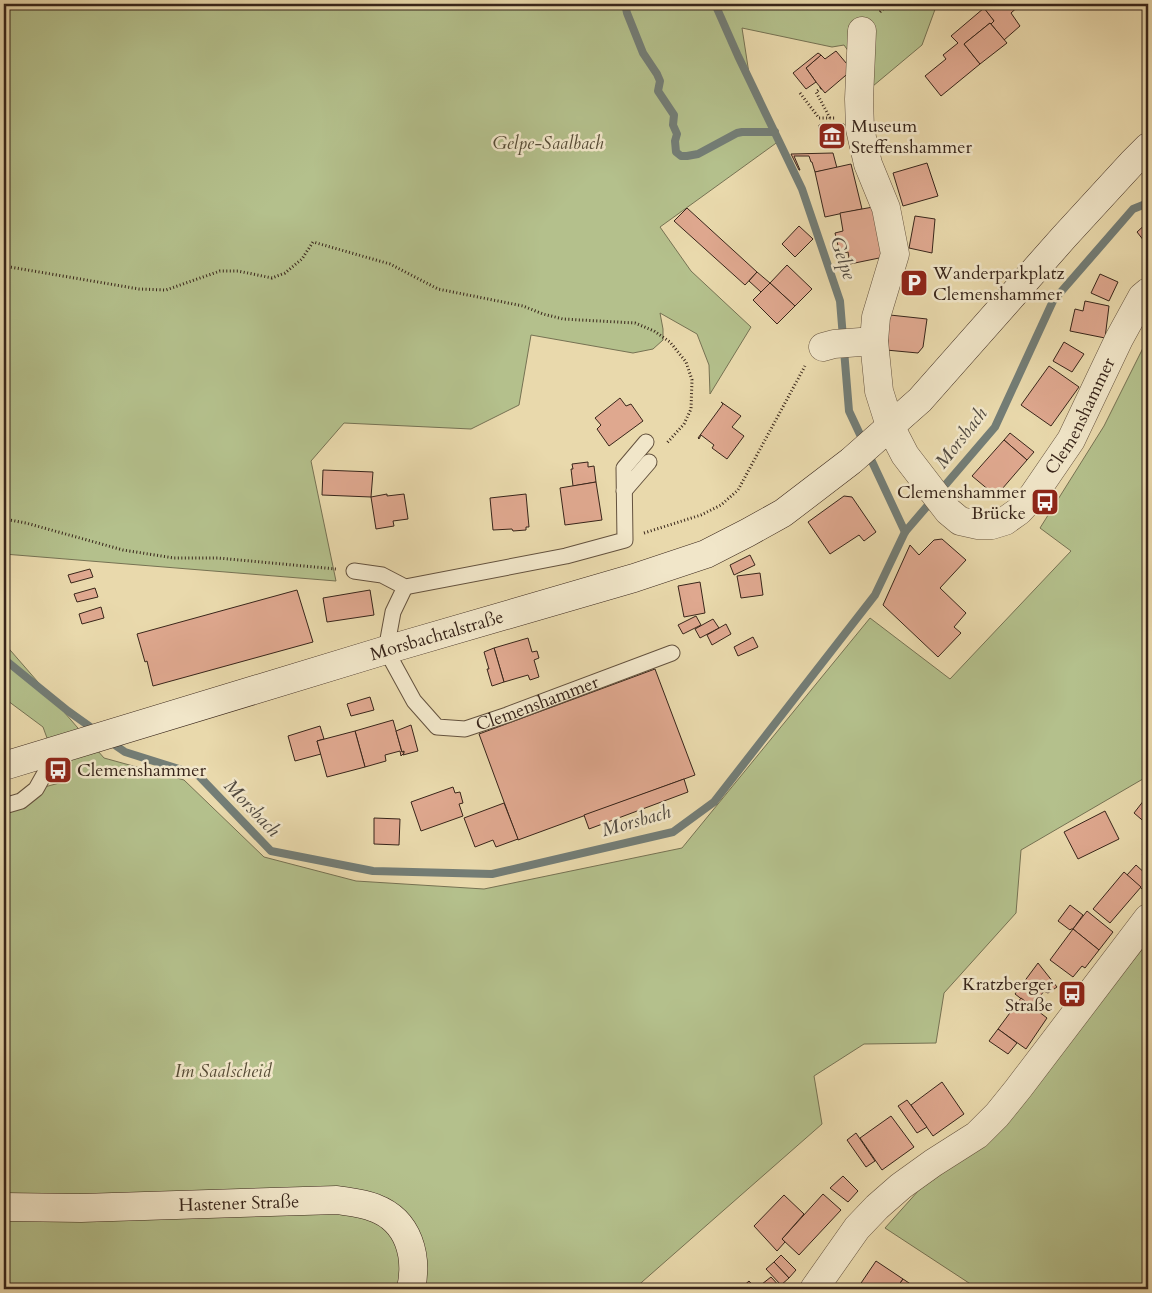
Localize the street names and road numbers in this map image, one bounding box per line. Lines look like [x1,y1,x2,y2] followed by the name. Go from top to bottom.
[1039,353,1121,479] street label: Clemenshammer
[367,604,506,667] street label: Morsbachtalstraße
[473,669,603,737] street label: Clemenshammer
[178,1189,300,1217] street label: Hastener Straße

